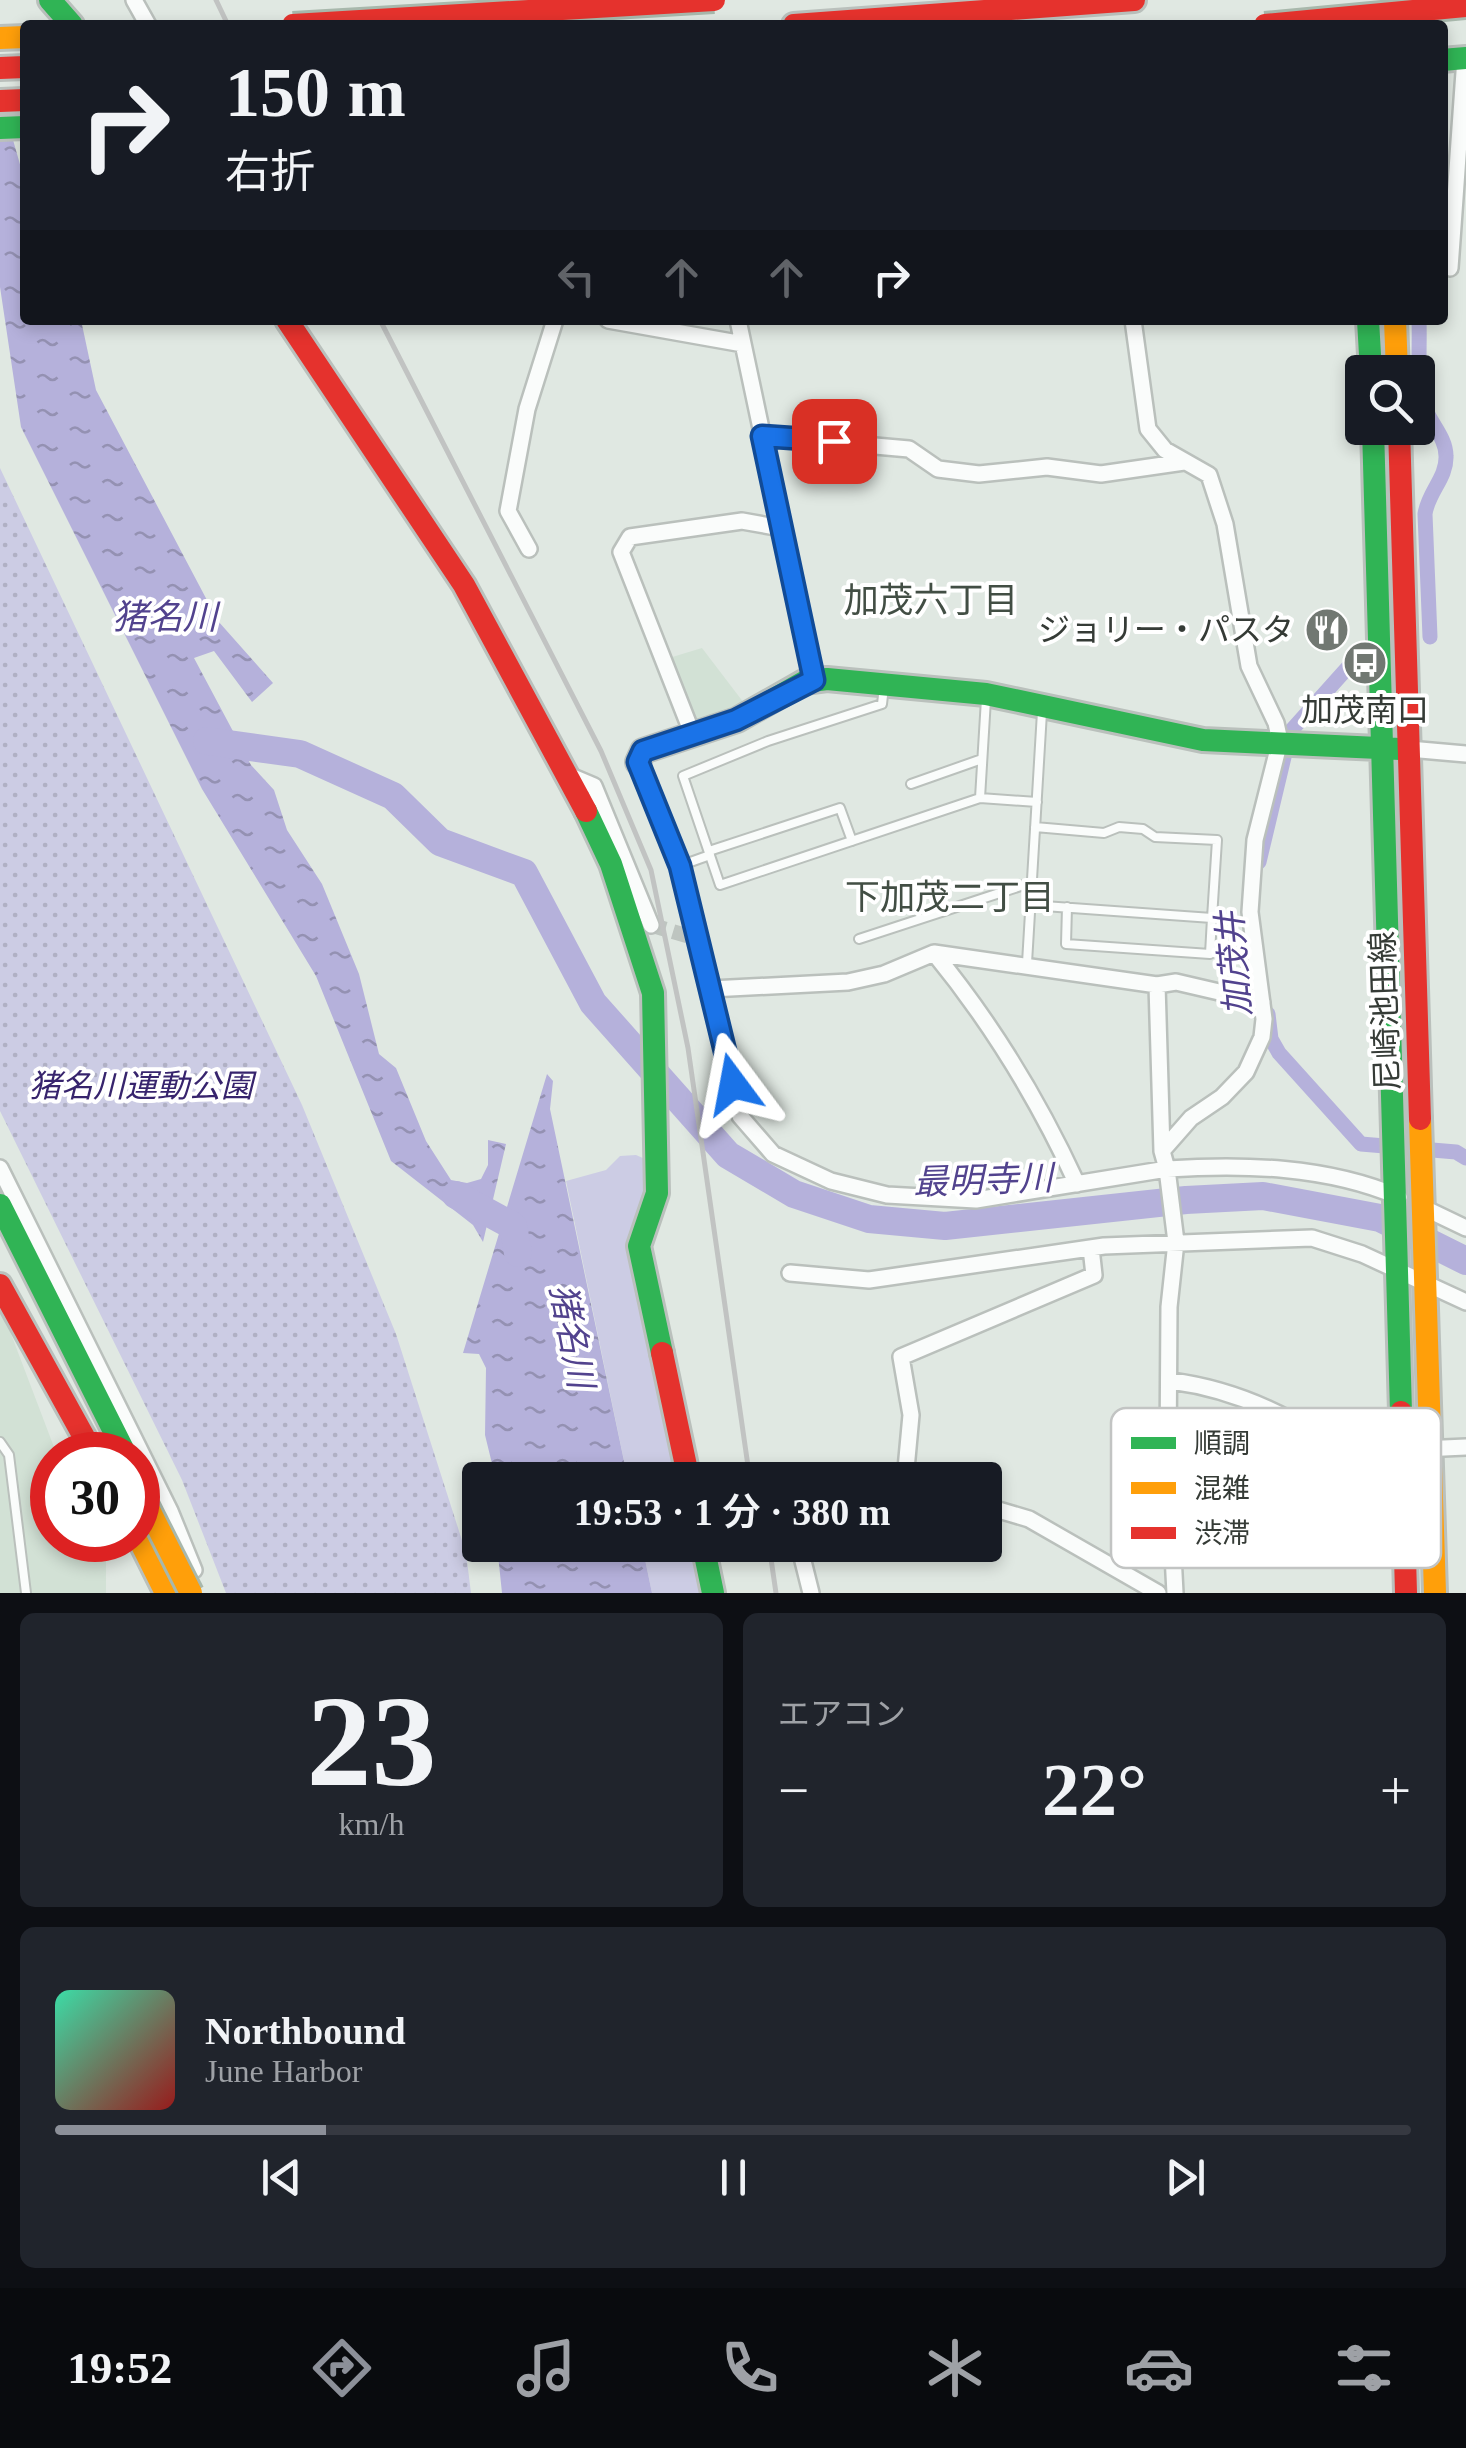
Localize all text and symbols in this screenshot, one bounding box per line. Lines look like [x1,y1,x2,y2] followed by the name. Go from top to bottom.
[225,54,406,131] text: 150 m
[60,60,190,190] icon: right
[225,147,315,197] text: 右折
[549,250,604,305] icon: left
[654,250,709,305] icon: ahead
[759,250,814,305] icon: ahead
[864,250,919,305] icon: right
[1345,355,1435,445] map controls
[1345,355,1435,445] button: search
[792,399,877,484] pin
[807,414,862,469] icon: arrive
[843,581,1019,620] district label: 加茂六丁目
[112,598,221,637] water label: 猪名川
[1304,607,1350,653] restaurant icon: ジョリー・パスタ
[1038,612,1294,648] place label: ジョリー・パスタ
[1342,640,1388,686] bus stop icon: 加茂南口
[1301,692,1429,728] place label: 加茂南口
[845,878,1055,917] district label: 下加茂二丁目
[1210,907,1259,1018] water label: 加茂井
[1364,930,1406,1092] street label: 尼崎池田線
[681,1032,785,1136] position arrow
[29,1068,257,1104] park label: 猪名川運動公園
[912,1158,1058,1202] water label: 最明寺川
[542,1281,601,1395] water label: 猪名川
[1111,1408,1441,1568] legend
[1194,1428,1250,1459] text: 順調
[30,1432,160,1562] speed limit sign: 30
[1194,1473,1250,1504] text: 混雑
[574,1491,890,1533] text: 19:53 · 1 分 · 380 m
[1194,1518,1250,1549] text: 渋滞
[307,1669,437,1813] text: 23
[778,1696,906,1732] text: エアコン
[1042,1748,1147,1831] text: 22°
[778,1760,809,1821] text: −
[1380,1760,1411,1821] text: +
[339,1806,404,1842] text: km/h
[205,2010,406,2052] text: Northbound
[205,2053,362,2089] text: June Harbor
[254,2150,309,2205] icon: previous
[706,2150,761,2205] icon: pause
[1158,2150,1213,2205] icon: next
[307,2333,377,2403] icon: directions
[511,2333,581,2403] icon: music
[715,2333,785,2403] icon: phone
[920,2333,990,2403] icon: climate
[1124,2333,1194,2403] icon: car
[1329,2333,1399,2403] icon: filters
[67,2343,172,2393] text: 19:52

